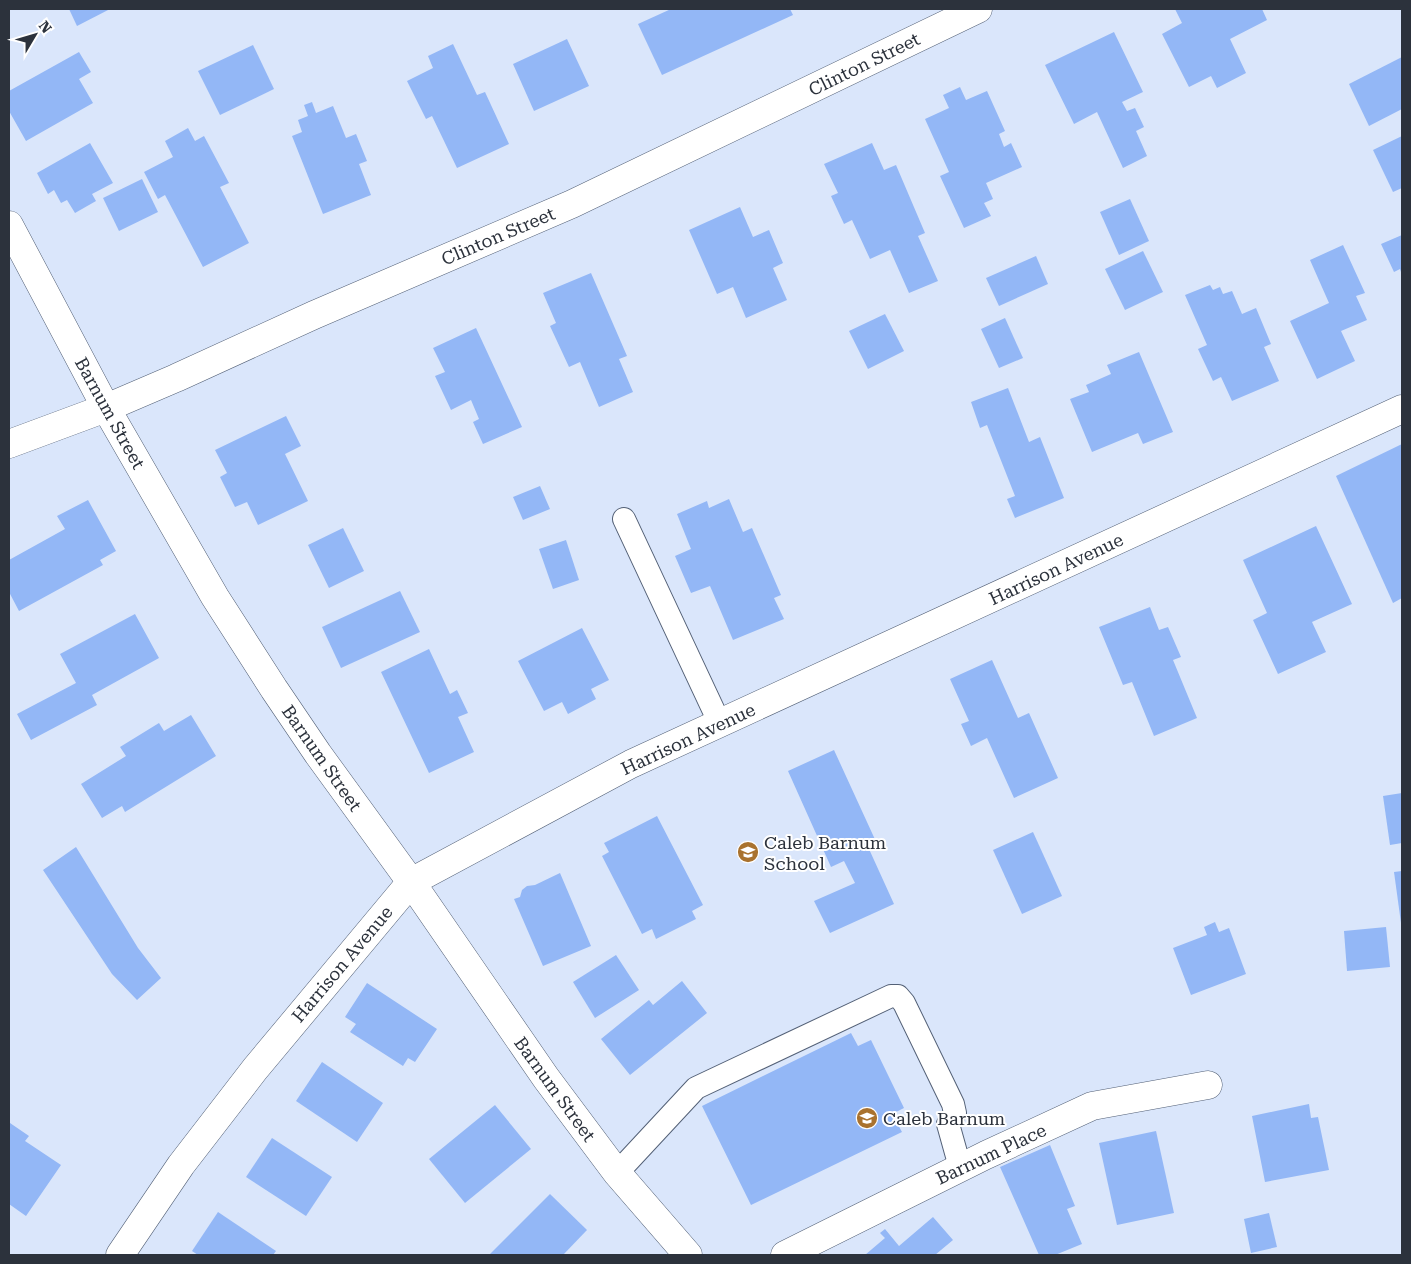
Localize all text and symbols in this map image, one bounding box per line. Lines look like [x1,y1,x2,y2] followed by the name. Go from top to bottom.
[10,10,60,60] north arrow
[36,18,55,36] text: N
[805,28,923,100] street label: Clinton Street
[438,203,558,269] street label: Clinton Street
[71,354,149,473] street label: Barnum Street
[986,529,1126,609] street label: Harrison Avenue
[618,699,758,779] street label: Harrison Avenue
[278,701,366,815] street label: Barnum Street
[764,832,886,874] place label: Caleb Barnum School
[736,840,760,864] school or university icon: Caleb Barnum School
[287,901,397,1026] street label: Harrison Avenue
[510,1033,600,1146] street label: Barnum Street
[855,1106,879,1130] school or university icon: Caleb Barnum
[883,1108,1005,1129] place label: Caleb Barnum
[933,1119,1050,1189] street label: Barnum Place

